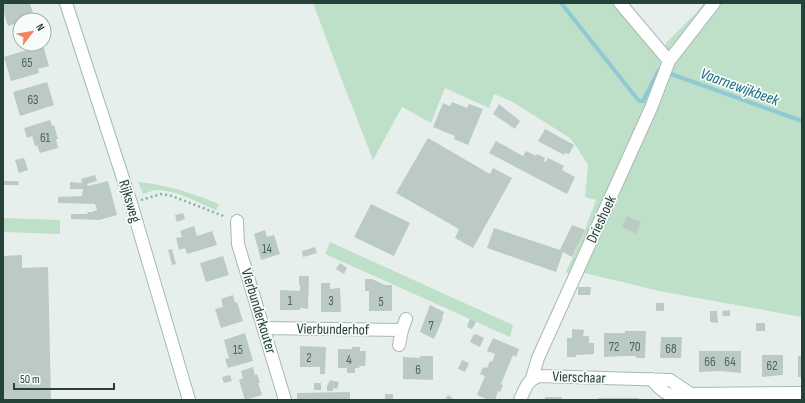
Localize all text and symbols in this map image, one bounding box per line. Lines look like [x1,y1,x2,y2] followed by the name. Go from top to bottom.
[12,12,52,52] north arrow
[33,21,47,33] text: N
[22,55,32,71] house number: 65
[698,64,782,111] water label: Vaarnewijkbeek
[27,92,39,108] house number: 63
[40,130,51,146] house number: 61
[114,177,145,225] street label: Rijksweg
[582,192,621,246] street label: Drieshoek
[262,241,273,257] house number: 14
[237,266,281,357] street label: Vierbunderkouter
[288,293,293,309] house number: 1
[328,293,334,309] house number: 3
[378,294,384,310] house number: 5
[428,318,434,334] house number: 7
[297,319,370,340] street label: Vierbunderhof
[609,339,619,355] house number: 72
[630,339,641,355] house number: 70
[665,341,677,357] house number: 68
[233,342,243,358] house number: 15
[306,350,312,366] house number: 2
[346,352,352,368] house number: 4
[704,354,716,370] house number: 66
[724,354,736,370] house number: 64
[766,358,778,374] house number: 62
[415,362,421,378] house number: 6
[14,365,114,391] scale bar
[552,367,607,388] street label: Vierschaar
[20,372,40,387] text: 50 m

